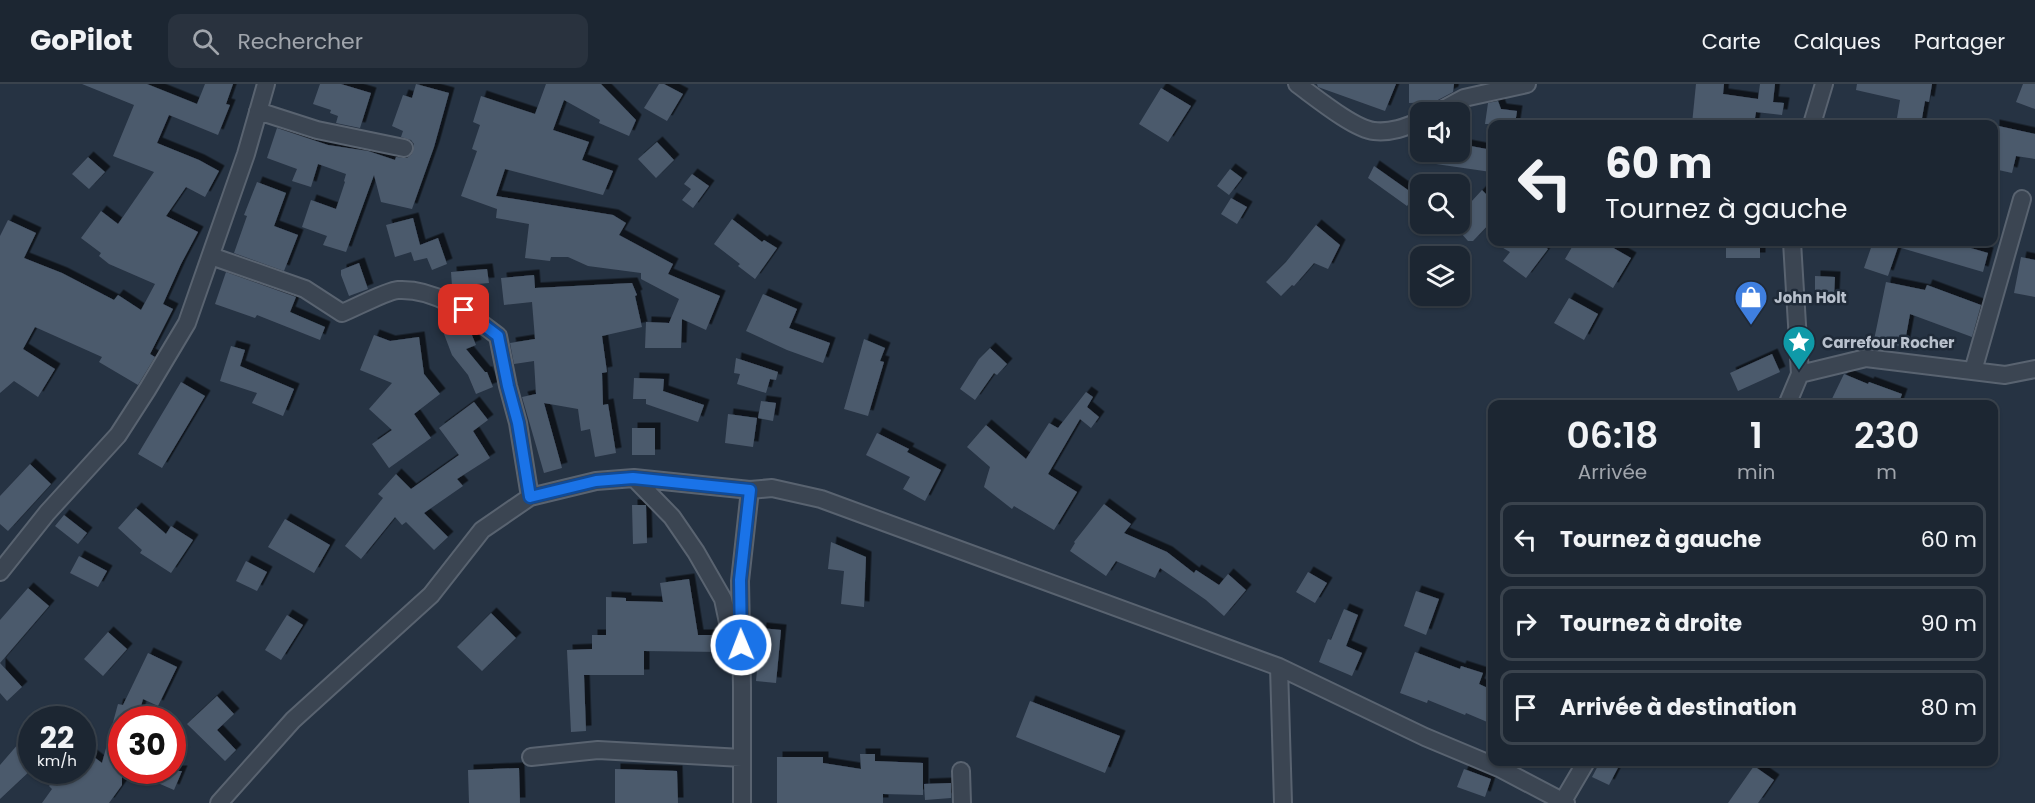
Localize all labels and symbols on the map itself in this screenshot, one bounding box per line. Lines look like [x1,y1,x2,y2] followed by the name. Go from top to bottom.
[1733,279,1769,326] shop icon: John Holt
[438,284,489,335] pin
[1774,287,1847,308] place label: John Holt
[1781,324,1817,371] place icon: Carrefour Rocher
[1822,332,1955,353] place label: Carrefour Rocher
[709,613,773,677] position arrow
[108,706,186,784] speed limit sign: 30

